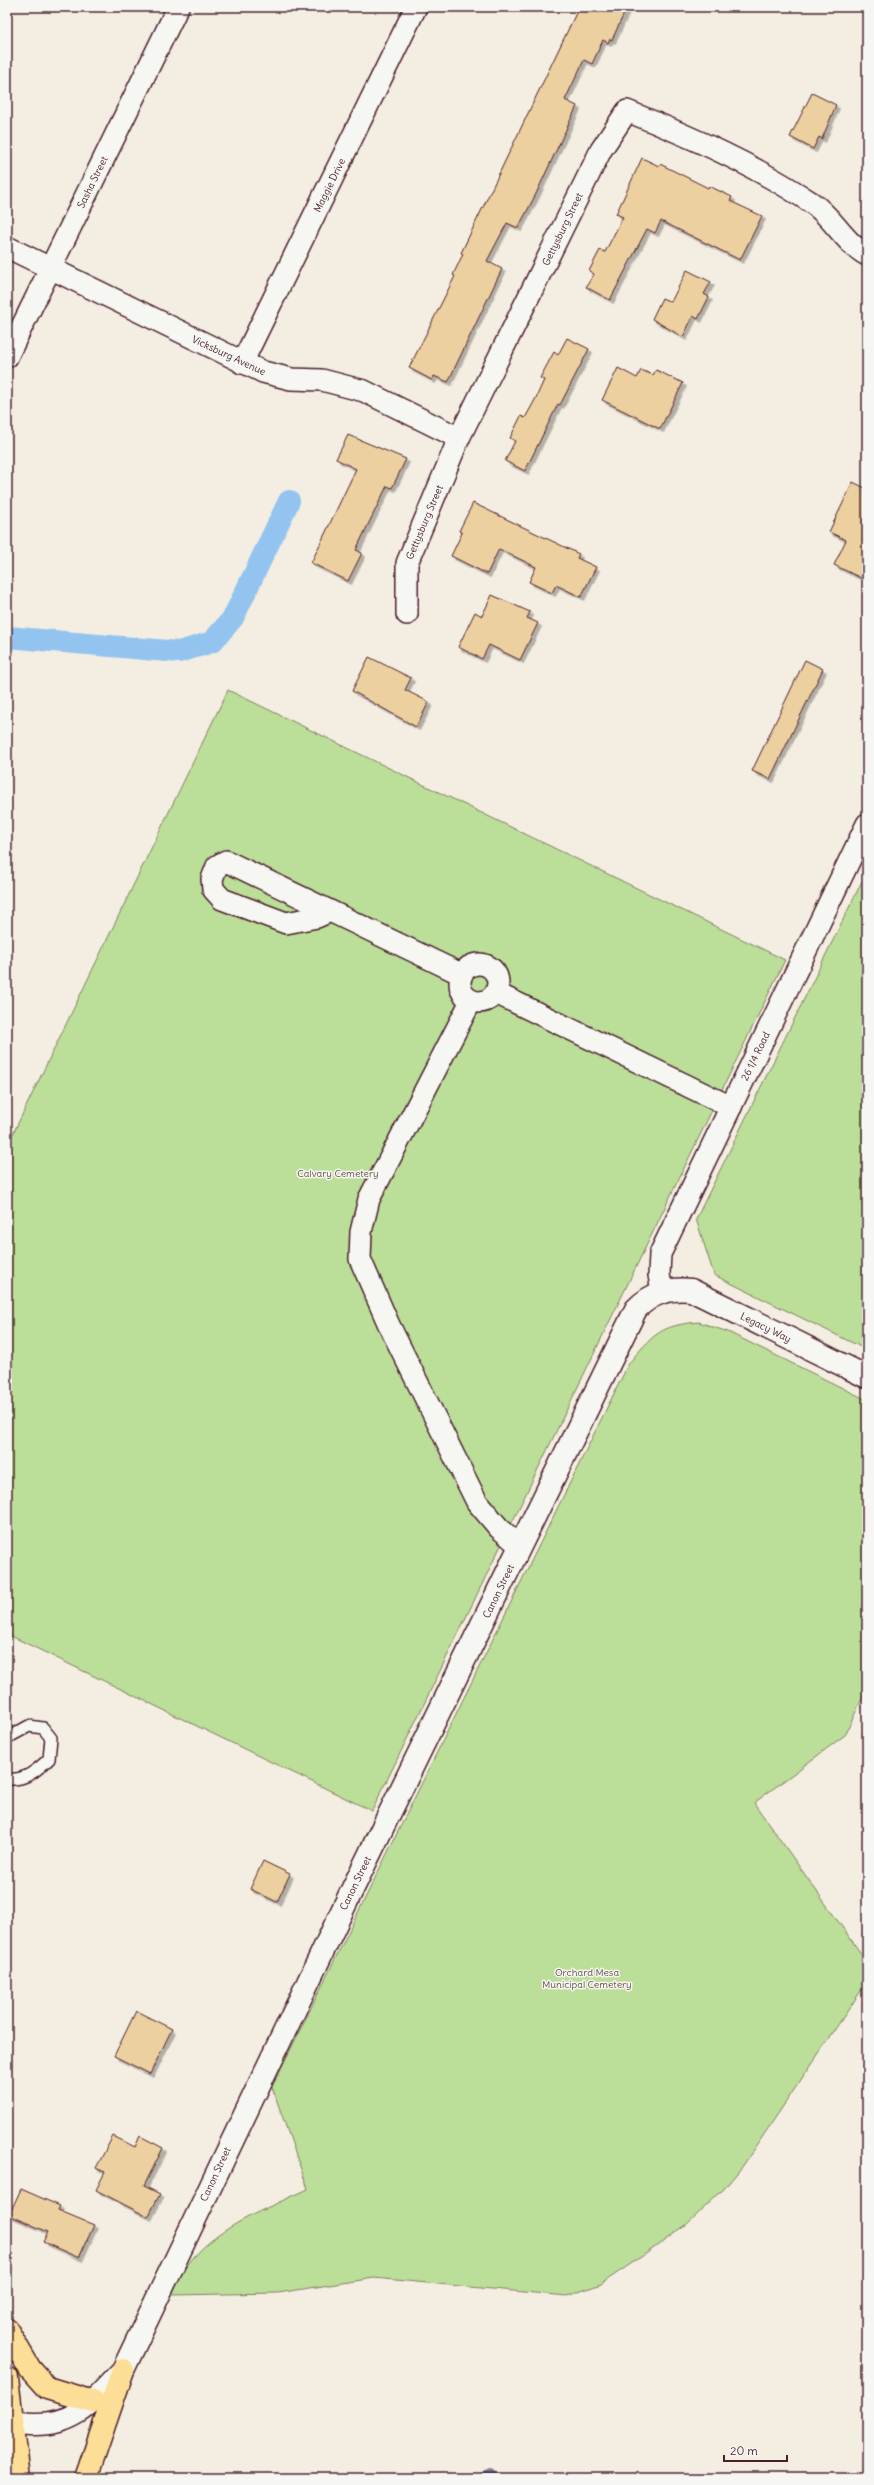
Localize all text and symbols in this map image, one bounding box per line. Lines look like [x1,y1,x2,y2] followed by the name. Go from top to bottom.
[74,153,111,210] street label: Sasha Street
[311,156,348,214] street label: Maggie Drive
[539,190,586,268] street label: Gettysburg Street
[190,333,268,378] street label: Vicksburg Avenue
[403,482,446,561] street label: Gettysburg Street
[738,1030,773,1083] street label: 26 1/4 Road
[297,1167,379,1180] park label: Calvary Cemetery
[738,1310,793,1345] street label: Legacy Way
[480,1562,517,1620] street label: Canon Street
[337,1854,374,1912] street label: Canon Street
[542,1966,632,1991] park label: Orchard Mesa Municipal Cemetery
[197,2144,234,2203] street label: Canon Street
[724,2437,787,2463] scale bar
[730,2443,758,2458] text: 20 m

